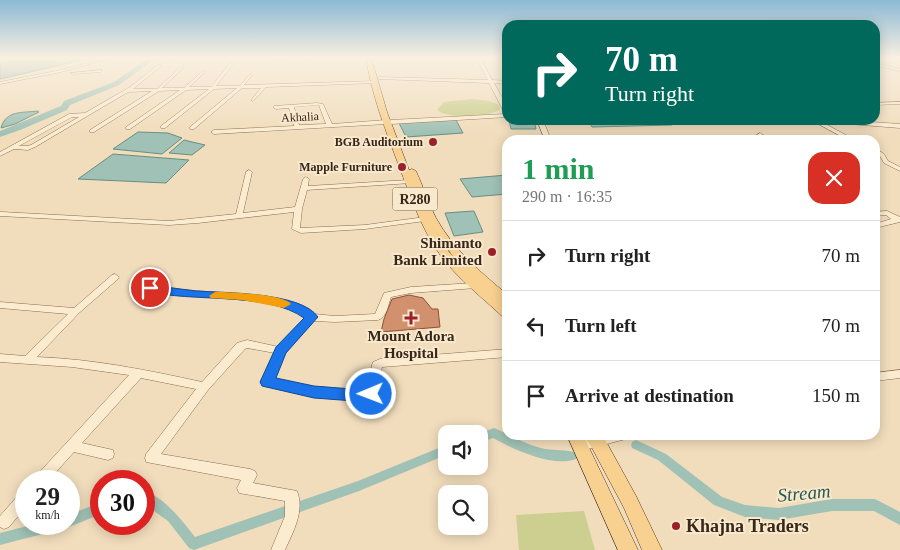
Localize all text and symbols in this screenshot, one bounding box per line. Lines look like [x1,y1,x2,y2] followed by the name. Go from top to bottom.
[522,40,587,105] icon: right
[605,40,678,79] text: 70 m
[605,81,694,106] text: Turn right
[281,109,320,125] street label: Akhalia
[335,135,423,149] place label: BGB Auditorium
[427,136,439,148] marker: BGB Auditorium
[522,152,595,185] text: 1 min
[808,152,860,204] button: close
[299,160,393,174] place label: Mapple Furniture
[396,161,408,173] marker: Mapple Furniture
[392,188,438,210] road number: R280
[522,188,612,205] text: 290 m · 16:35
[393,235,483,268] place label: Shimanto Bank Limited
[522,242,550,270] icon: right
[565,245,650,266] text: Turn right
[821,245,860,266] text: 70 m
[486,246,498,258] marker: Shimanto Bank Limited
[129,267,171,309] pin
[136,274,164,302] icon: arrive
[404,311,418,325] marker: Mount Adora Hospital
[522,312,550,340] icon: left
[565,315,637,336] text: Turn left
[821,315,860,336] text: 70 m
[367,328,455,361] place label: Mount Adora Hospital
[344,367,396,419] position arrow
[522,382,550,410] icon: arrive
[565,385,734,406] text: Arrive at destination
[812,385,860,406] text: 150 m
[438,425,488,535] map controls
[438,425,488,475] button: sound
[90,470,155,535] speed limit sign: 30
[777,480,831,506] water label: Stream
[35,483,60,510] text: 29
[438,485,488,535] button: search
[35,508,60,522] text: km/h
[686,516,809,536] place label: Khajna Traders
[670,520,682,532] marker: Khajna Traders

